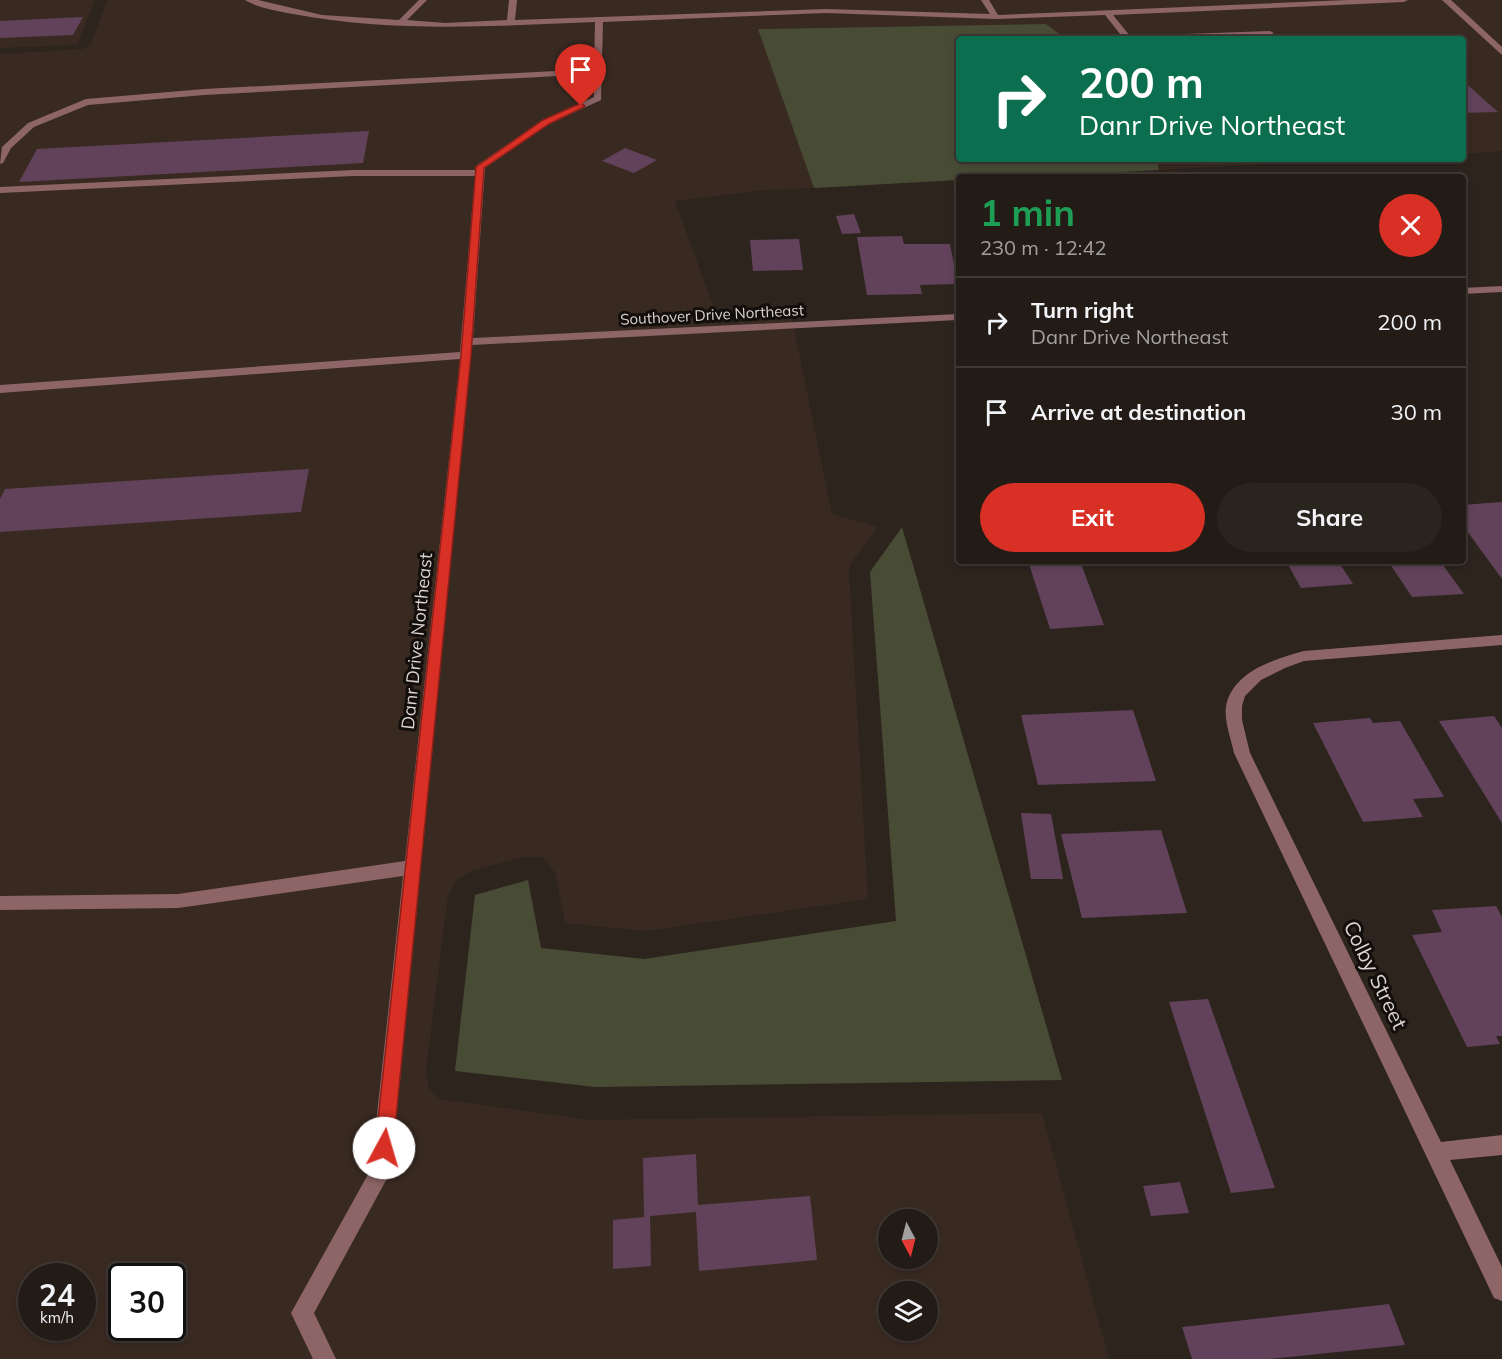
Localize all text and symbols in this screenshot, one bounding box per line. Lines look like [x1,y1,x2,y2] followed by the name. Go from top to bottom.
[555,44,606,106] pin
[564,53,597,86] icon: arrive
[1079,56,1204,109] text: 200 m
[980,60,1058,138] icon: right
[1079,108,1345,142] text: Danr Drive Northeast
[980,190,1075,235] text: 1 min
[1379,194,1442,257] button: close
[980,235,1106,260] text: 230 m · 12:42
[1031,296,1134,324] text: Turn right
[620,300,804,329] street label: Southover Drive Northeast
[980,306,1013,339] icon: right
[1377,308,1442,336] text: 200 m
[1031,324,1228,349] text: Danr Drive Northeast
[980,396,1013,429] icon: arrive
[1031,398,1246,426] text: Arrive at destination
[1391,398,1442,426] text: 30 m
[980,483,1205,552] button: Exit
[1217,483,1442,552] button: Share
[396,551,437,730] street label: Danr Drive Northeast
[1338,916,1413,1033] street label: Colby Street
[352,1116,416,1180] position arrow
[878,1209,938,1269] north arrow
[878,1209,938,1341] map controls
[108,1263,186,1341] speed limit sign: 30
[39,1276,75,1314] text: 24
[878,1281,938,1341] button: layers
[40,1308,74,1327] text: km/h

